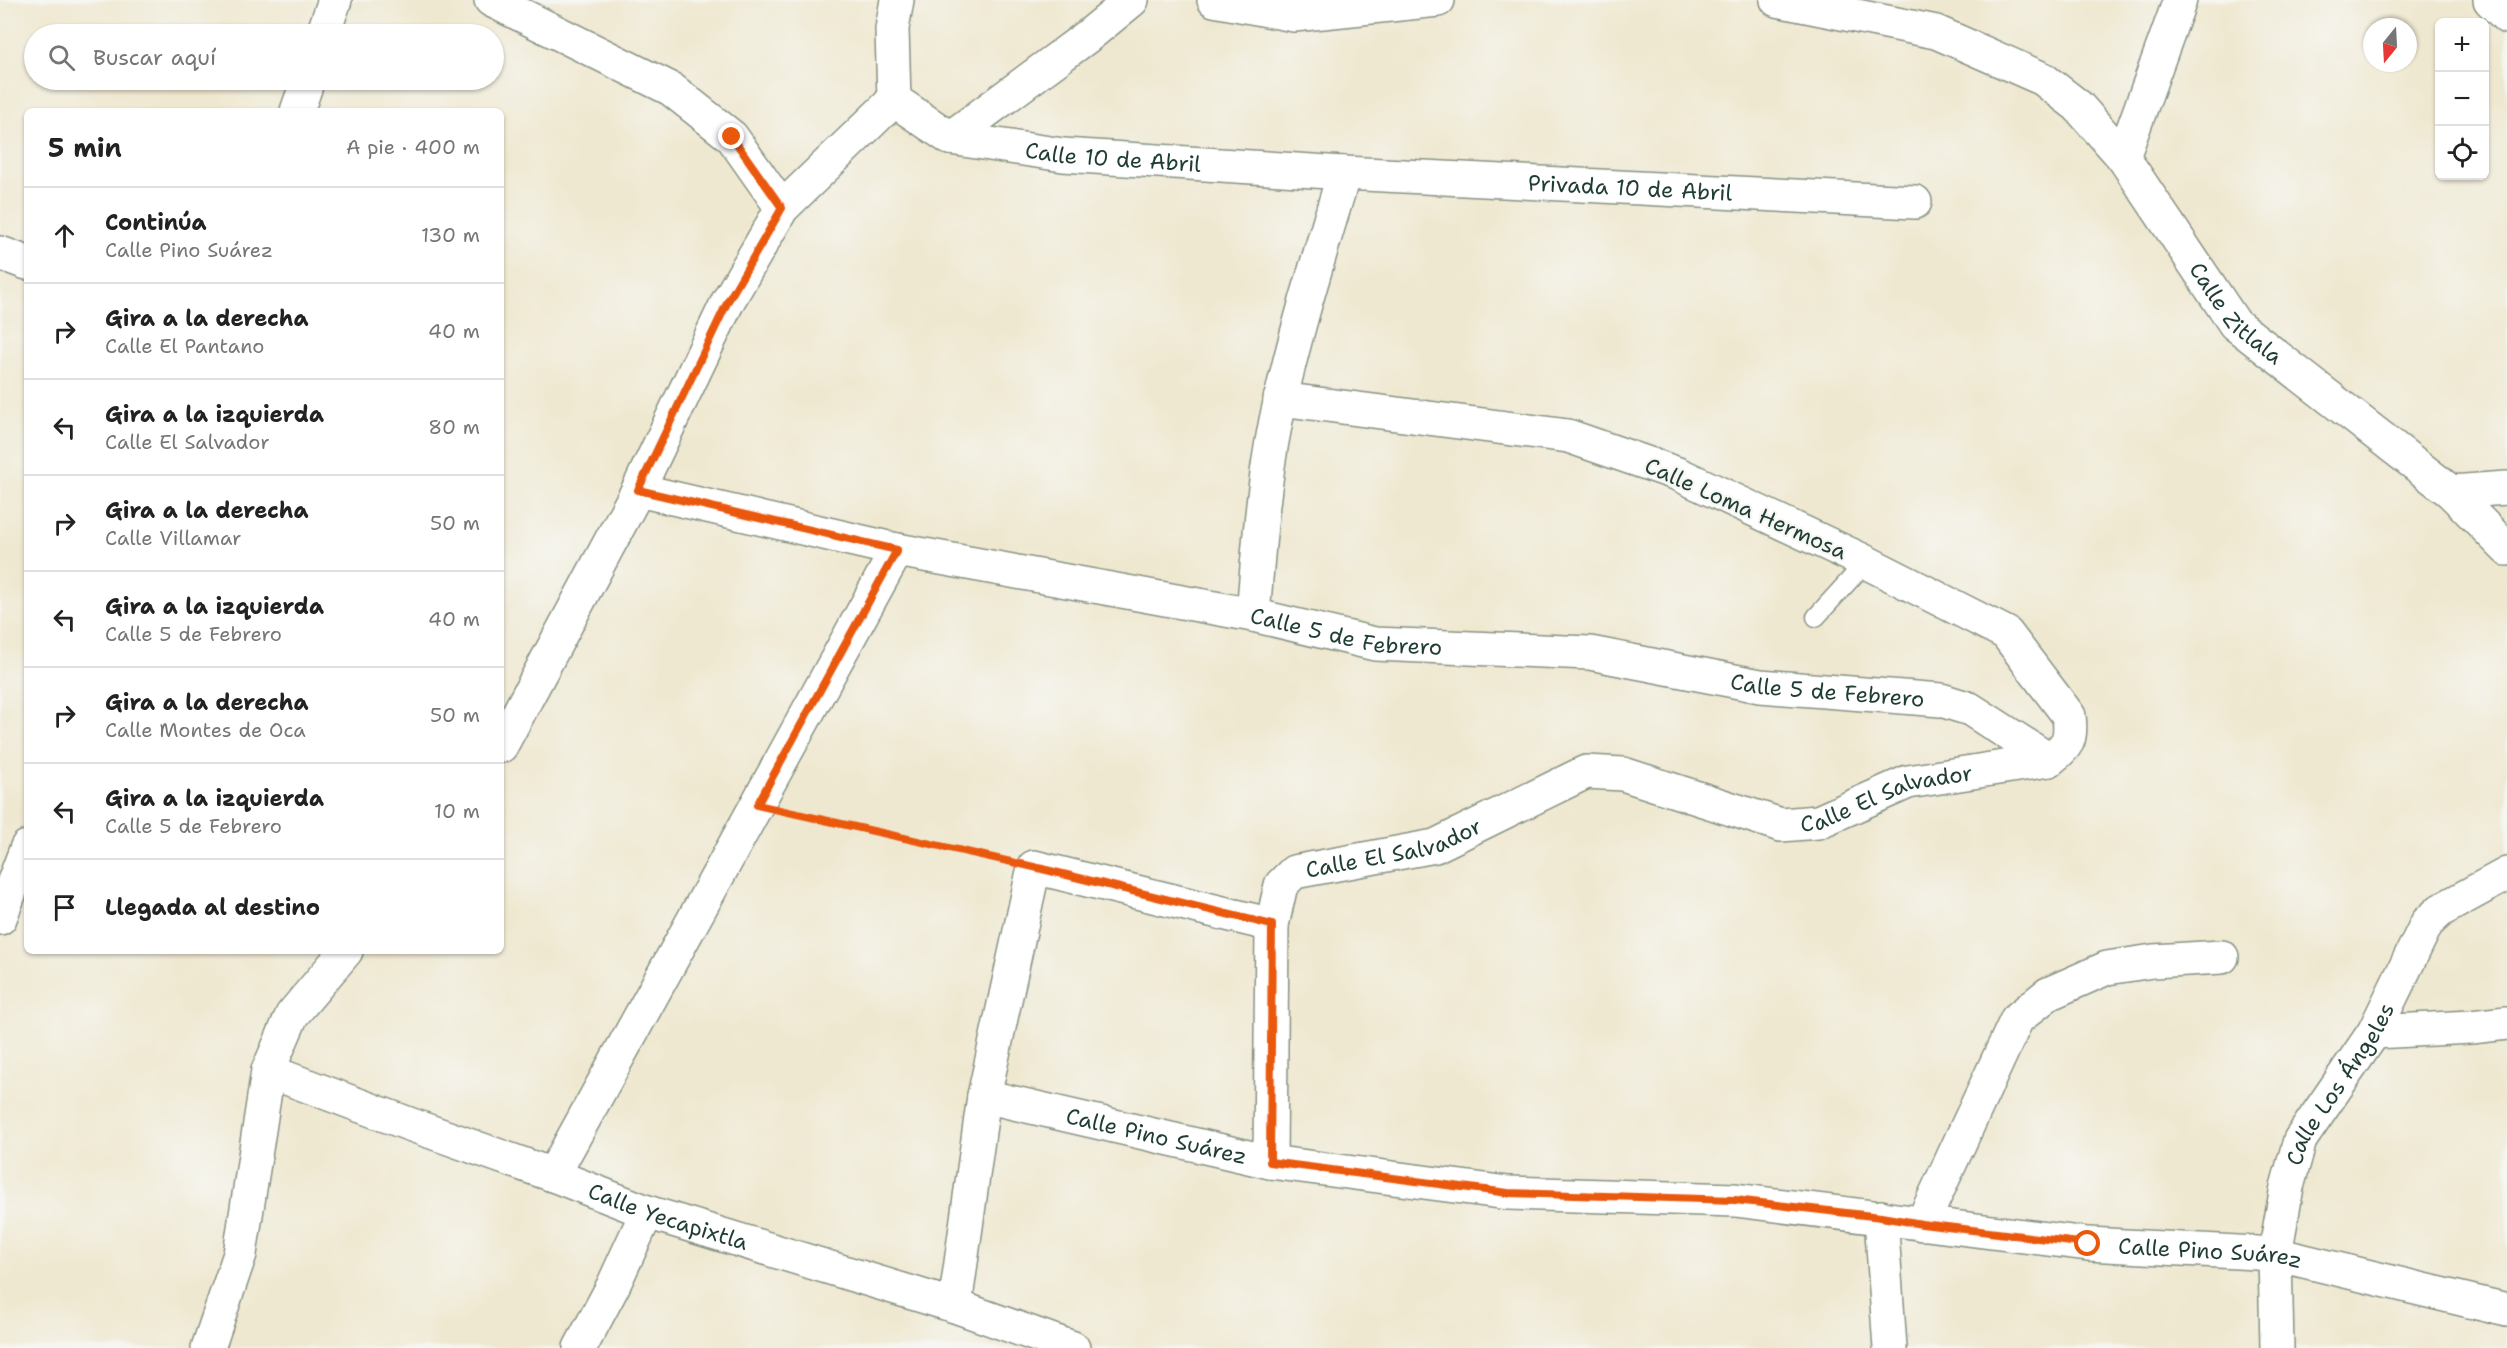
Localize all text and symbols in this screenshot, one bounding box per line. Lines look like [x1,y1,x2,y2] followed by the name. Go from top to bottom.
[2363,18,2417,72] north arrow
[2435,18,2489,180] map controls
[2435,18,2489,72] button: +
[24,24,504,90] search box
[45,41,78,74] icon: search
[93,43,216,72] text: Buscar aquí
[2435,72,2489,126] button: −
[718,123,744,149] route end
[2435,126,2489,180] button: locate
[48,130,122,165] text: 5 min
[346,134,480,160] text: A pie · 400 m
[1023,135,1202,179] street label: Calle 10 de Abril
[1527,168,1733,208] street label: Privada 10 de Abril
[105,208,207,237] text: Continúa
[48,219,81,252] icon: ahead
[421,222,480,248] text: 130 m
[105,237,273,263] text: Calle Pino Suárez
[2183,257,2289,371] street label: Calle Zitlala
[105,304,309,333] text: Gira a la derecha
[48,315,81,348] icon: right
[428,318,480,344] text: 40 m
[105,333,264,359] text: Calle El Pantano
[105,400,324,429] text: Gira a la izquierda
[48,411,81,444] icon: left
[428,414,480,440] text: 80 m
[105,429,270,455] text: Calle El Salvador
[1640,451,1852,566] street label: Calle Loma Hermosa
[105,496,309,525] text: Gira a la derecha
[48,507,81,540] icon: right
[430,510,480,536] text: 50 m
[105,525,242,551] text: Calle Villamar
[105,592,324,621] text: Gira a la izquierda
[1247,601,1443,662] street label: Calle 5 de Febrero
[48,603,81,636] icon: left
[428,606,480,632] text: 40 m
[105,621,282,647] text: Calle 5 de Febrero
[1728,667,1925,714] street label: Calle 5 de Febrero
[105,688,309,717] text: Gira a la derecha
[48,699,81,732] icon: right
[430,702,480,728] text: 50 m
[105,717,306,743] text: Calle Montes de Oca
[1799,758,1975,838] street label: Calle El Salvador
[105,784,324,813] text: Gira a la izquierda
[48,795,81,828] icon: left
[434,798,480,824] text: 10 m
[1303,811,1486,885] street label: Calle El Salvador
[105,813,282,839] text: Calle 5 de Febrero
[48,891,81,924] icon: arrive
[105,893,320,922] text: Llegada al destino
[2280,998,2401,1169] street label: Calle Los Ángeles
[1063,1101,1250,1171] street label: Calle Pino Suárez
[584,1176,752,1257] street label: Calle Yecapixtla
[2074,1230,2100,1256] route start
[2117,1232,2305,1275] street label: Calle Pino Suárez

